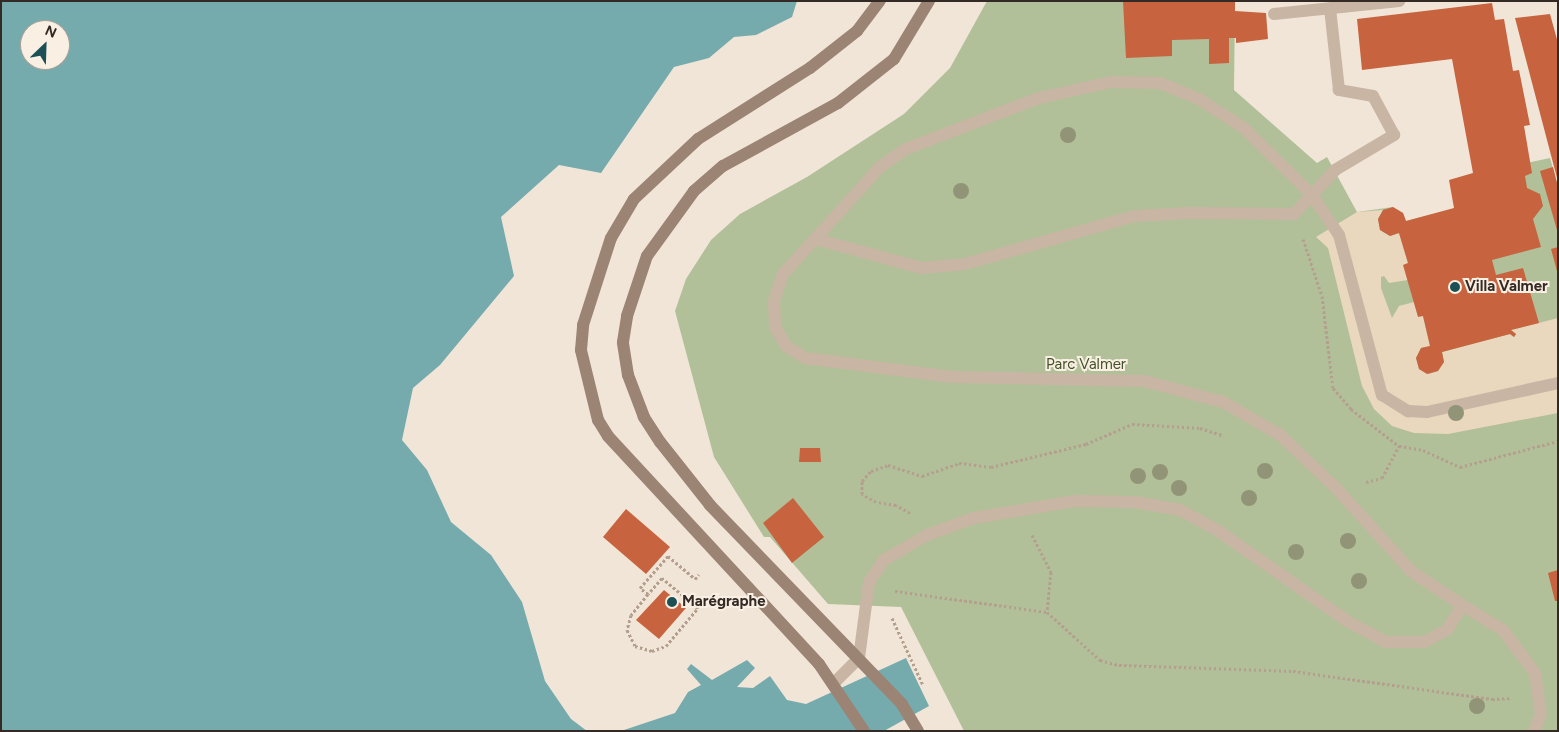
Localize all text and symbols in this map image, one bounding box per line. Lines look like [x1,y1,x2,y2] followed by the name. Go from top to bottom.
[20,20,70,70] north arrow
[42,22,59,42] text: N
[1465,278,1548,296] place label: Villa Valmer
[1449,281,1461,293] marker: Villa Valmer
[1046,356,1126,374] park label: Parc Valmer
[682,593,765,611] place label: Marégraphe
[666,596,678,608] marker: Marégraphe

